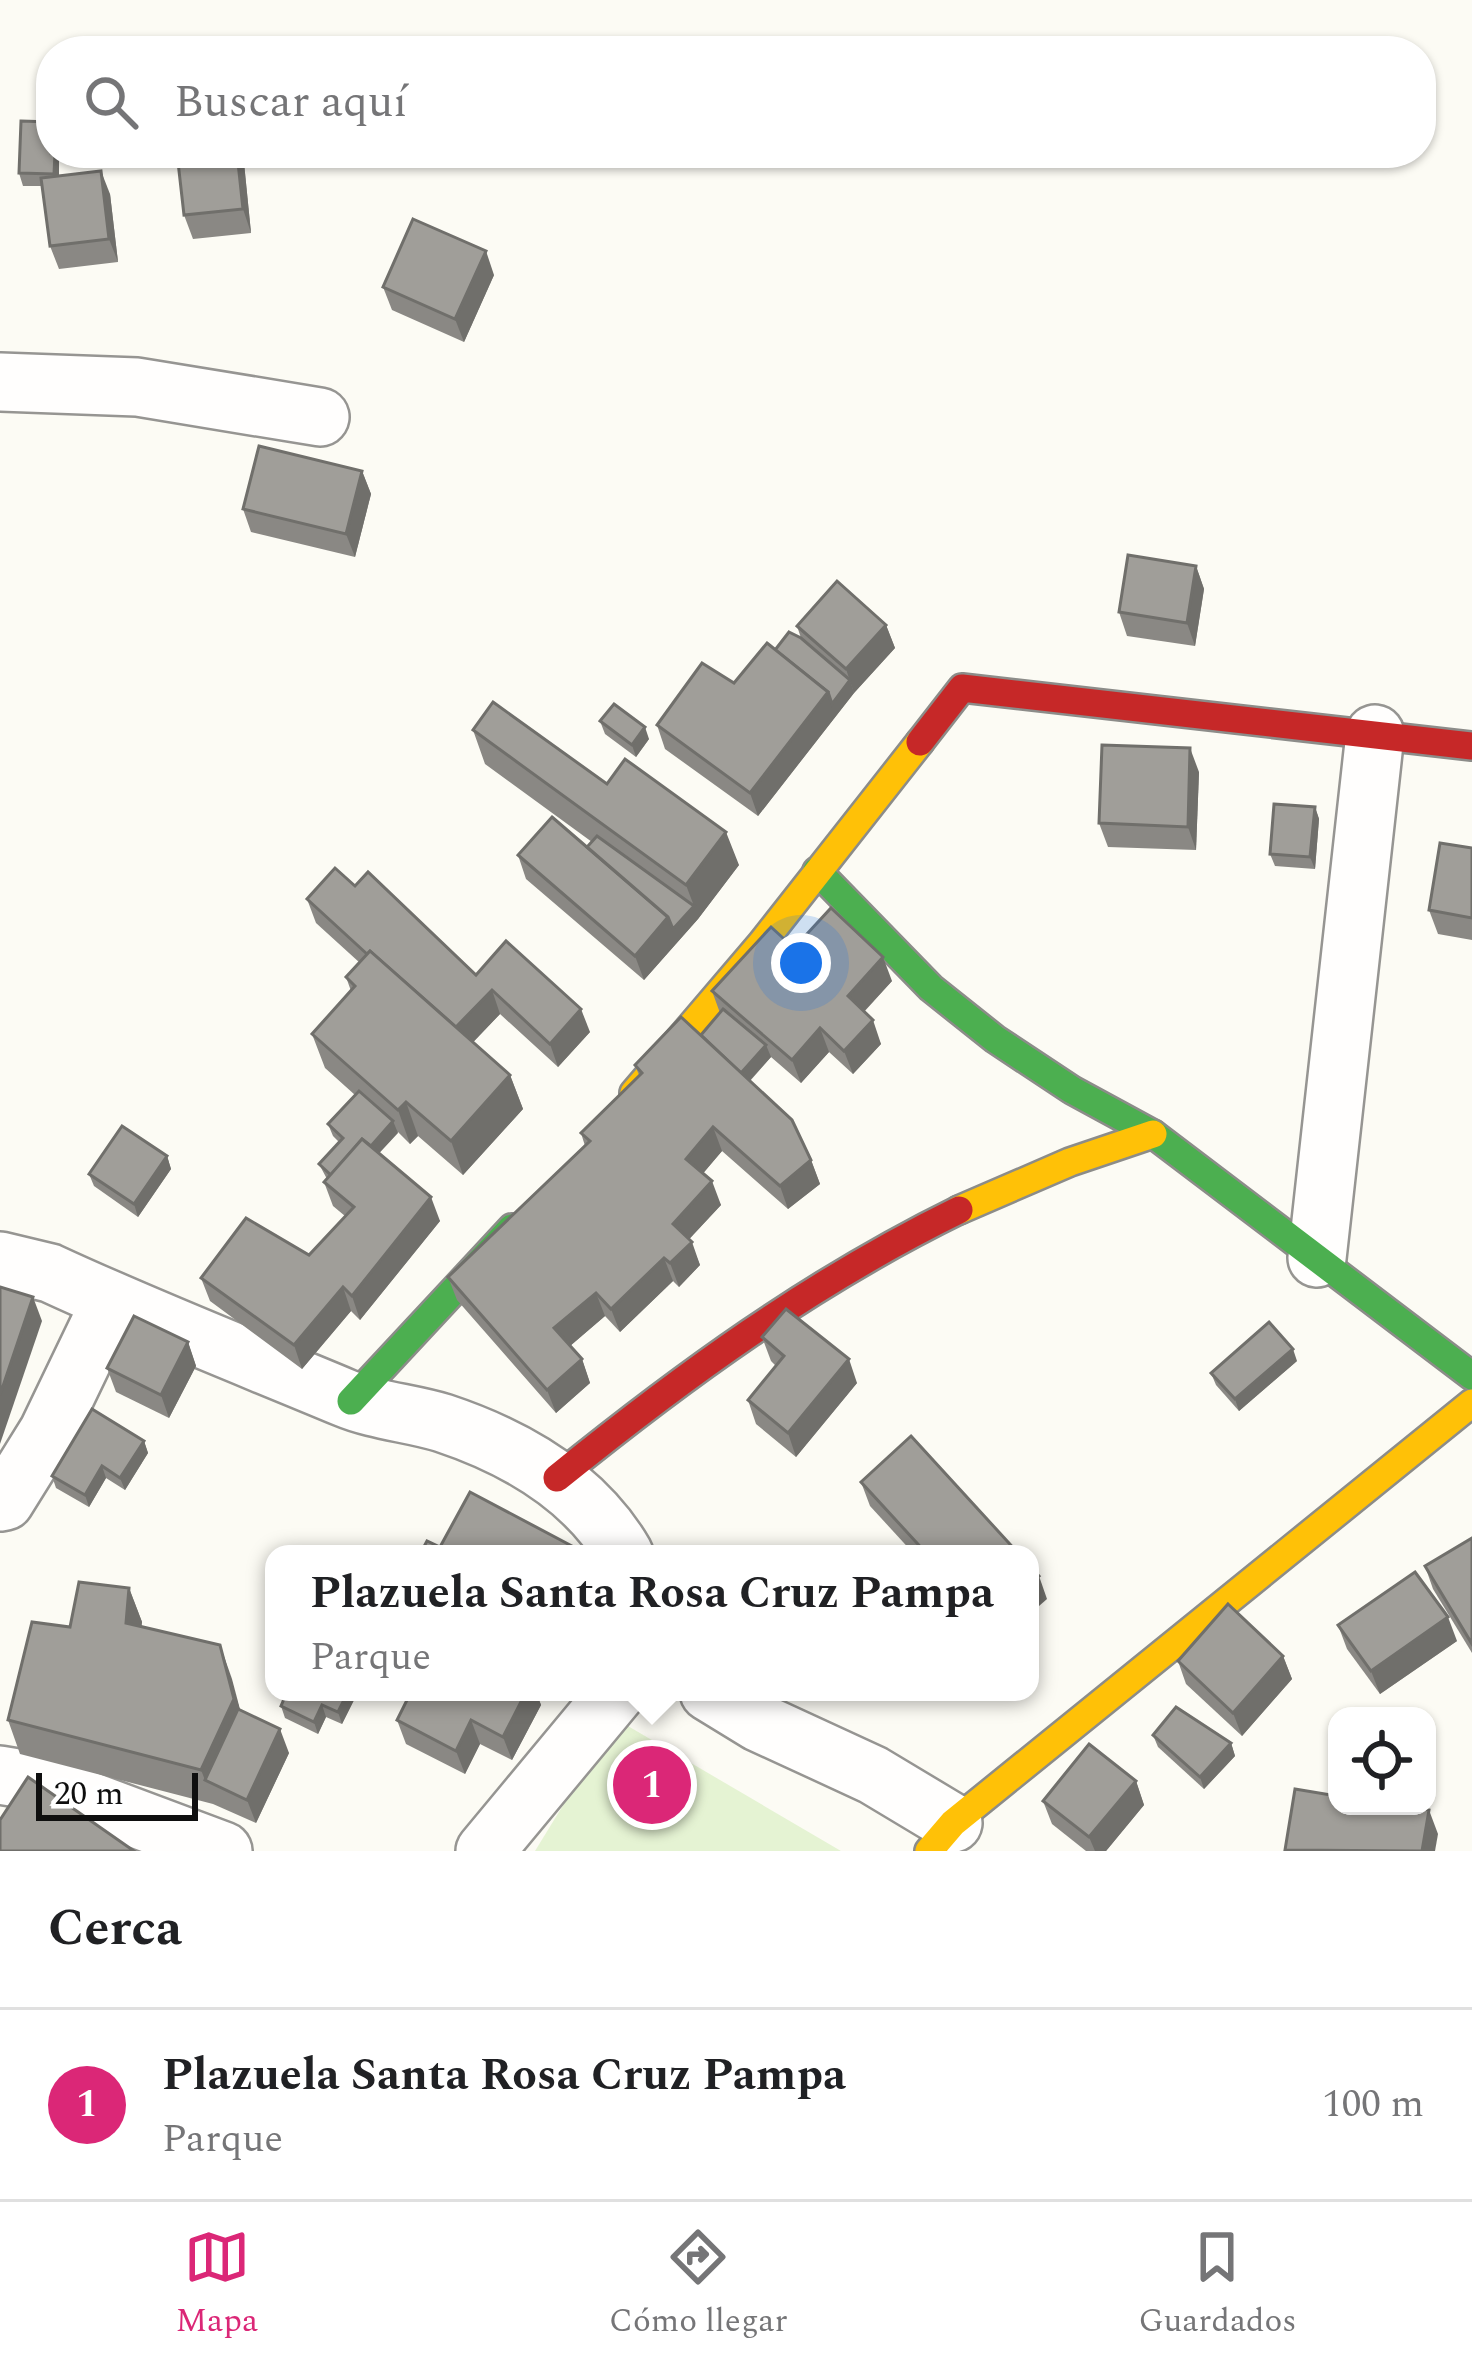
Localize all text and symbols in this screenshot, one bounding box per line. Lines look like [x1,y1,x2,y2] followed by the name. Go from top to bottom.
[36,36,1436,168] search box
[174,68,407,137] text: Buscar aquí
[78,69,144,135] icon: search
[771,933,831,993] your location
[265,1545,1039,1701] popup
[310,1559,994,1628] text: Plazuela Santa Rosa Cruz Pampa
[310,1628,431,1687] text: Parque
[1328,1707,1436,1815] map controls
[1328,1707,1436,1815] button: locate
[613,1740,691,1830] pin: 1
[36,1767,198,1820] scale bar
[54,1769,124,1819] text: 20 m
[48,1890,182,1968] text: Cerca
[162,2041,846,2110] text: Plazuela Santa Rosa Cruz Pampa
[76,2075,98,2134] text: 1
[1322,2075,1424,2134] text: 100 m
[162,2110,283,2169] text: Parque
[175,2224,258,2346] tab: Mapa
[609,2224,788,2346] tab: Cómo llegar
[1138,2224,1297,2346] tab: Guardados

